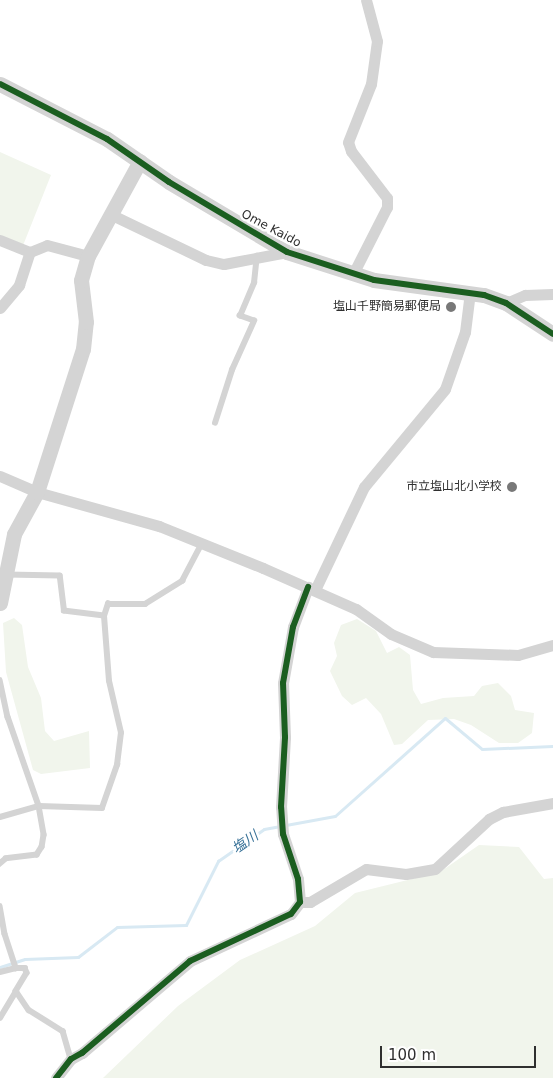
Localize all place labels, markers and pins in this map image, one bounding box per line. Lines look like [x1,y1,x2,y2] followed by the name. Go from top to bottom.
[333,300,441,314] place label: 塩山千野簡易郵便局
[445,301,457,313] marker: 塩山千野簡易郵便局
[406,480,502,494] place label: 市立塩山北小学校
[506,481,518,493] marker: 市立塩山北小学校

